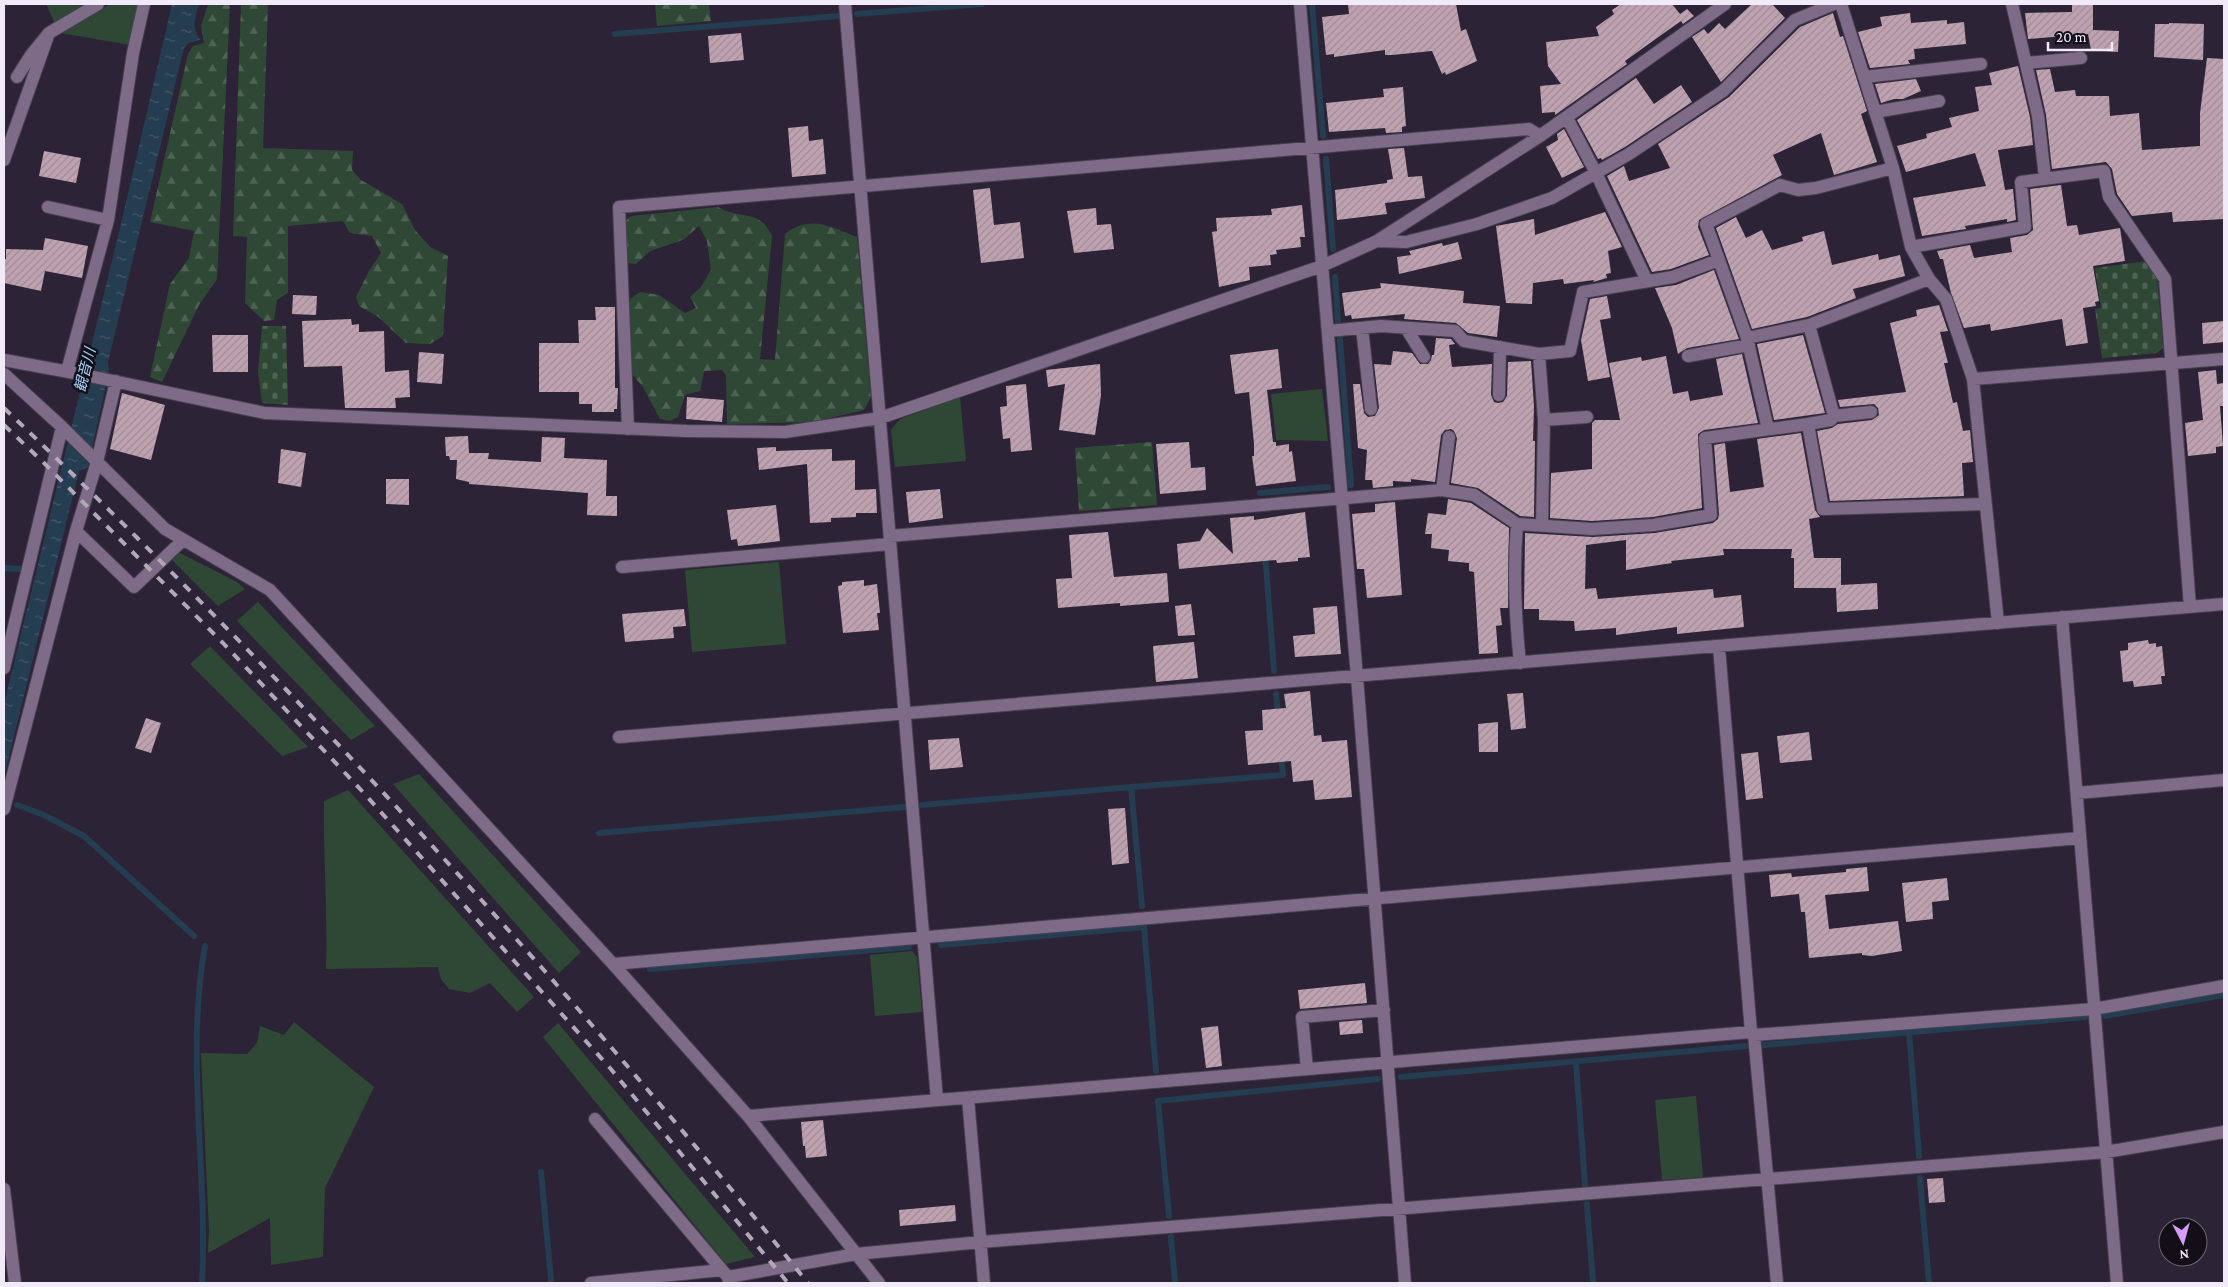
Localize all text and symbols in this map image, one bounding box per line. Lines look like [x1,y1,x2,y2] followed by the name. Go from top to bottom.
[2048,20,2112,52] scale bar
[2056,29,2087,45] text: 20 m
[72,344,99,394] water label: 観音川
[2158,1217,2208,1267] north arrow
[2178,1246,2190,1263] text: N

